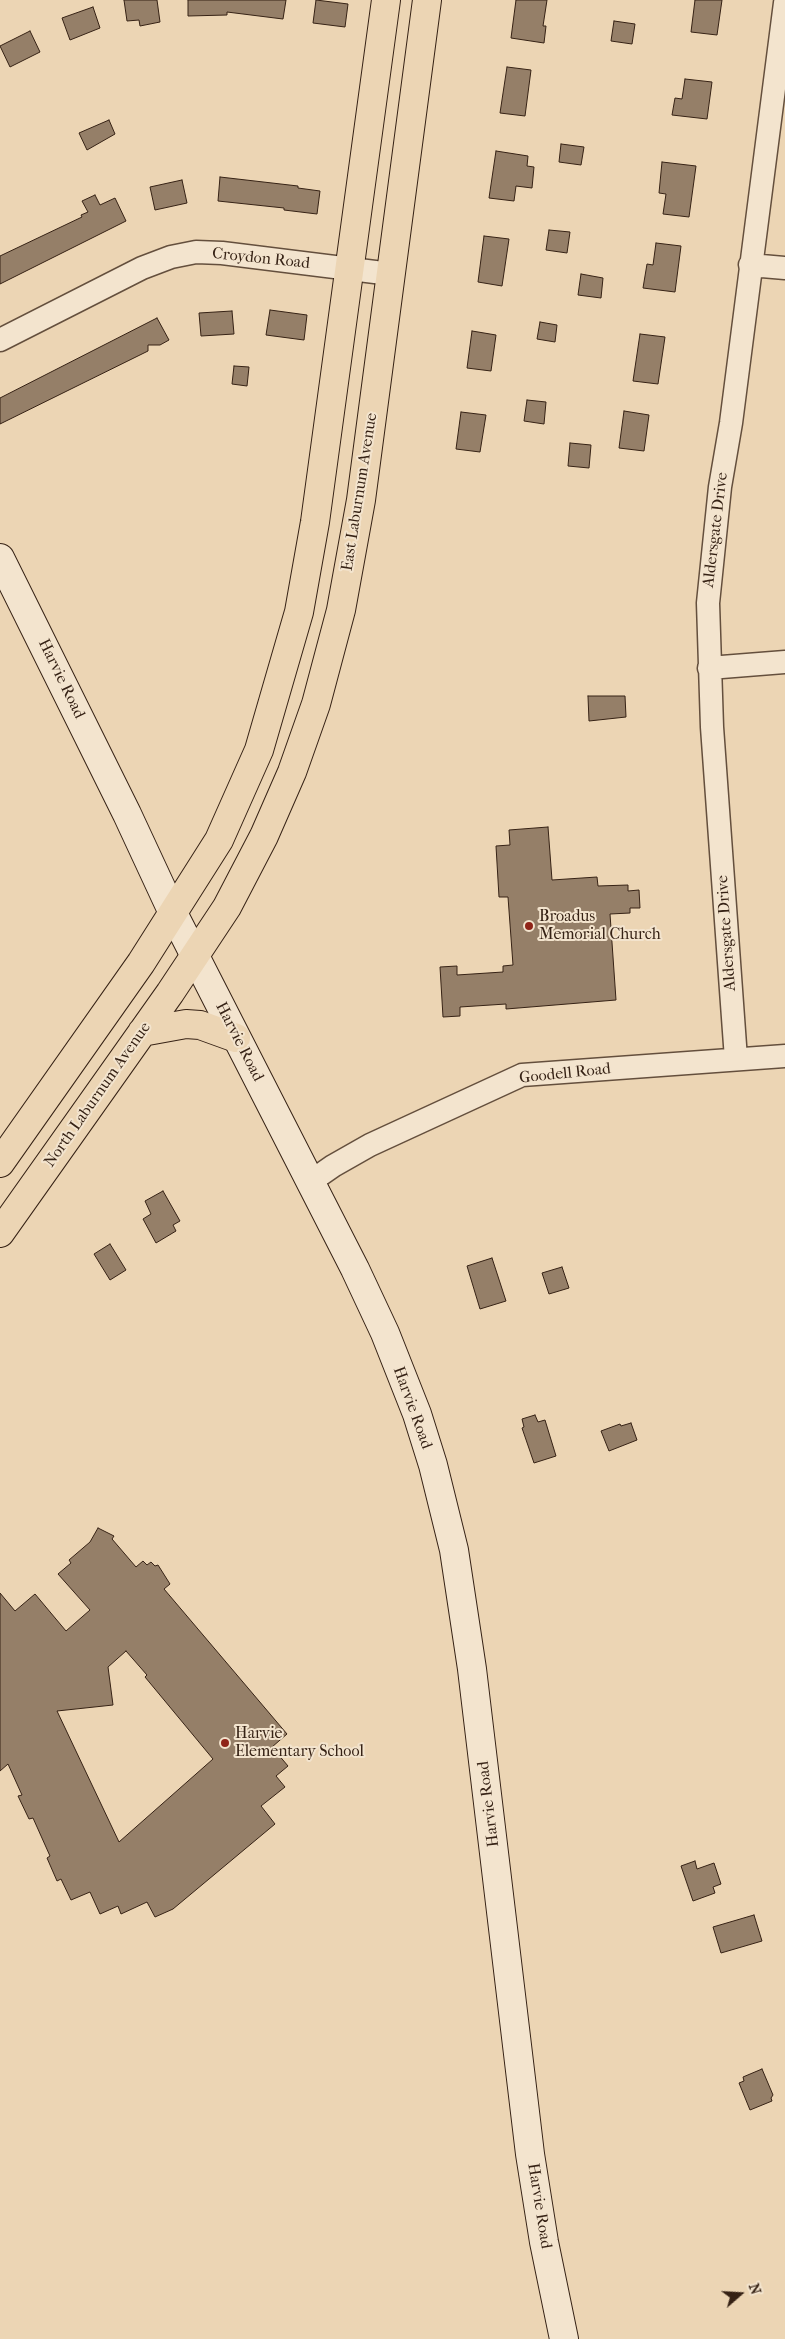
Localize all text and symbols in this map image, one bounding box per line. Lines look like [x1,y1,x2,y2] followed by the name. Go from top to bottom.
[211,244,311,274] street label: Croydon Road
[338,412,382,572] street label: East Laburnum Avenue
[699,471,733,589] street label: Aldersgate Drive
[33,636,89,722] street label: Harvie Road
[713,874,741,992] street label: Aldersgate Drive
[539,907,661,945] place label: Broadus Memorial Church
[523,920,535,932] marker: Broadus Memorial Church
[211,999,267,1085] street label: Harvie Road
[41,1019,155,1171] street label: North Laburnum Avenue
[518,1060,612,1088] street label: Goodell Road
[388,1364,436,1452] street label: Harvie Road
[235,1724,364,1762] place label: Harvie Elementary School
[219,1737,231,1749] marker: Harvie Elementary School
[474,1760,504,1848] street label: Harvie Road
[523,2162,555,2250] street label: Harvie Road
[715,2269,765,2319] north arrow
[745,2281,764,2297] text: N

